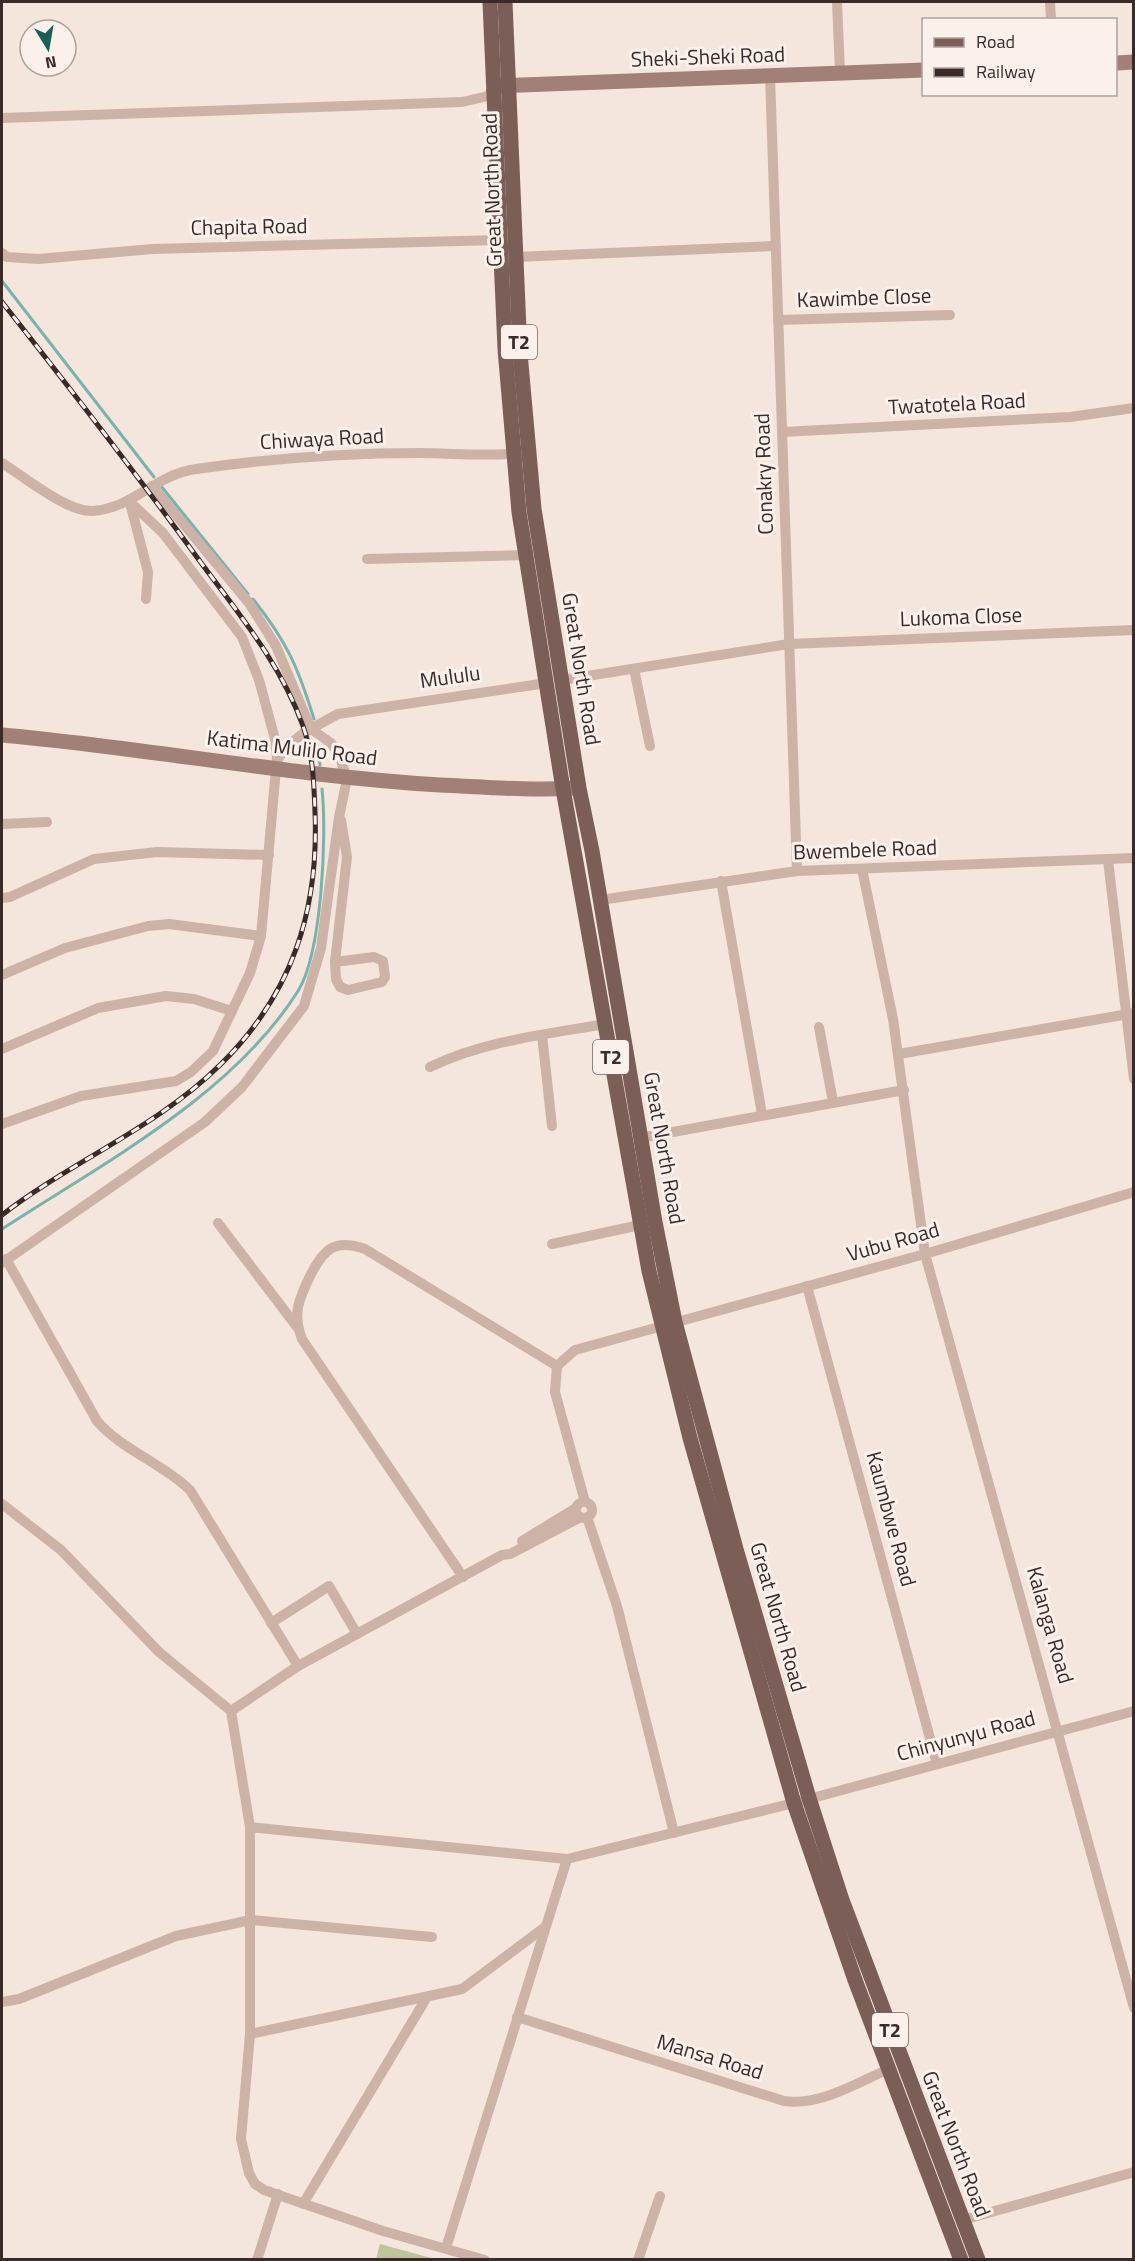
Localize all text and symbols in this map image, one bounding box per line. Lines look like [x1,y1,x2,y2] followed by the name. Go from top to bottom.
[18,18,78,78] north arrow
[922,18,1117,96] legend
[976,28,1015,55] text: Road
[630,37,786,75] street label: Sheki-Sheki Road
[43,50,59,76] text: N
[976,58,1036,85] text: Railway
[472,112,510,268] street label: Great North Road
[190,209,308,243] street label: Chapita Road
[796,279,932,315] street label: Kawimbe Close
[501,325,537,359] road number: T2
[887,383,1027,423] street label: Twatotela Road
[745,413,781,535] street label: Conakry Road
[259,419,385,457] street label: Chiwaya Road
[554,590,610,748] street label: Great North Road
[899,598,1023,634] street label: Lukoma Close
[418,656,482,696] street label: Mululu
[205,721,379,773] street label: Katima Mulilo Road
[792,830,938,868] street label: Bwembele Road
[593,1040,629,1074] road number: T2
[636,1069,694,1227] street label: Great North Road
[843,1213,943,1270] street label: Vubu Road
[859,1448,925,1590] street label: Kaumbwe Road
[742,1538,816,1695] street label: Great North Road
[1019,1562,1083,1687] street label: Kalanga Road
[893,1701,1039,1769] street label: Chinyunyu Road
[872,2013,908,2047] road number: T2
[653,2025,767,2087] street label: Mansa Road
[914,2066,1000,2221] street label: Great North Road

